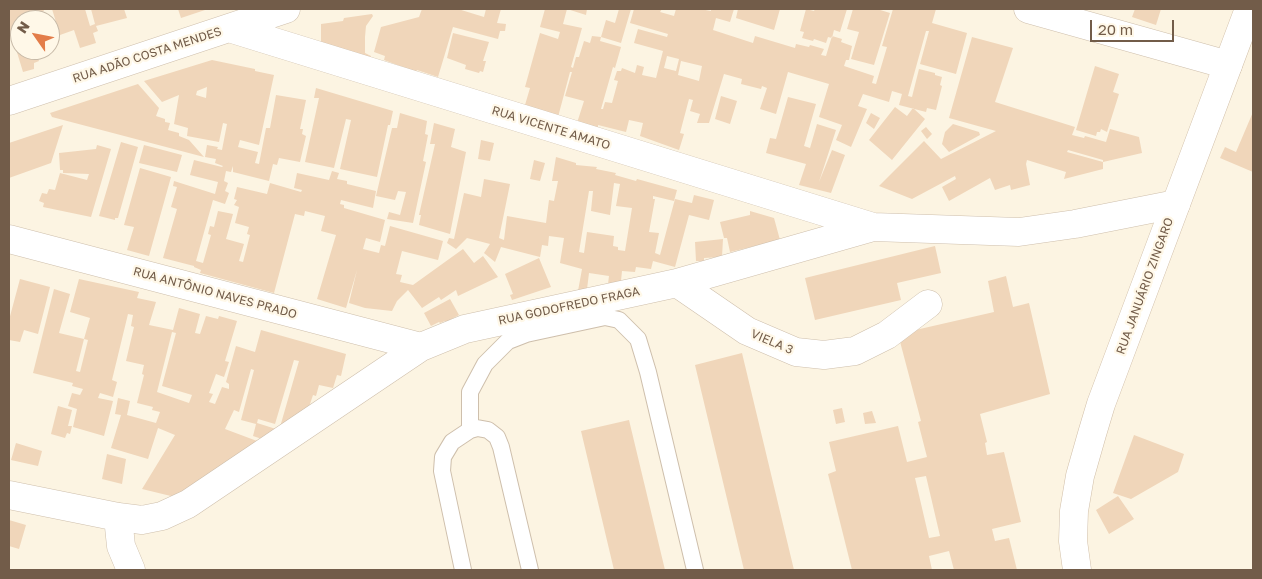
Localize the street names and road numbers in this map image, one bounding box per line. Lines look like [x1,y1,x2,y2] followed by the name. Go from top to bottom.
[71,24,223,86] street label: RUA ADÃO COSTA MENDES
[490,103,612,153] street label: RUA VICENTE AMATO
[1114,216,1176,356] street label: RUA JANUÁRIO ZINGARO
[132,264,298,322] street label: RUA ANTÔNIO NAVES PRADO
[497,284,641,328] street label: RUA GODOFREDO FRAGA
[749,327,795,357] street label: VIELA 3

